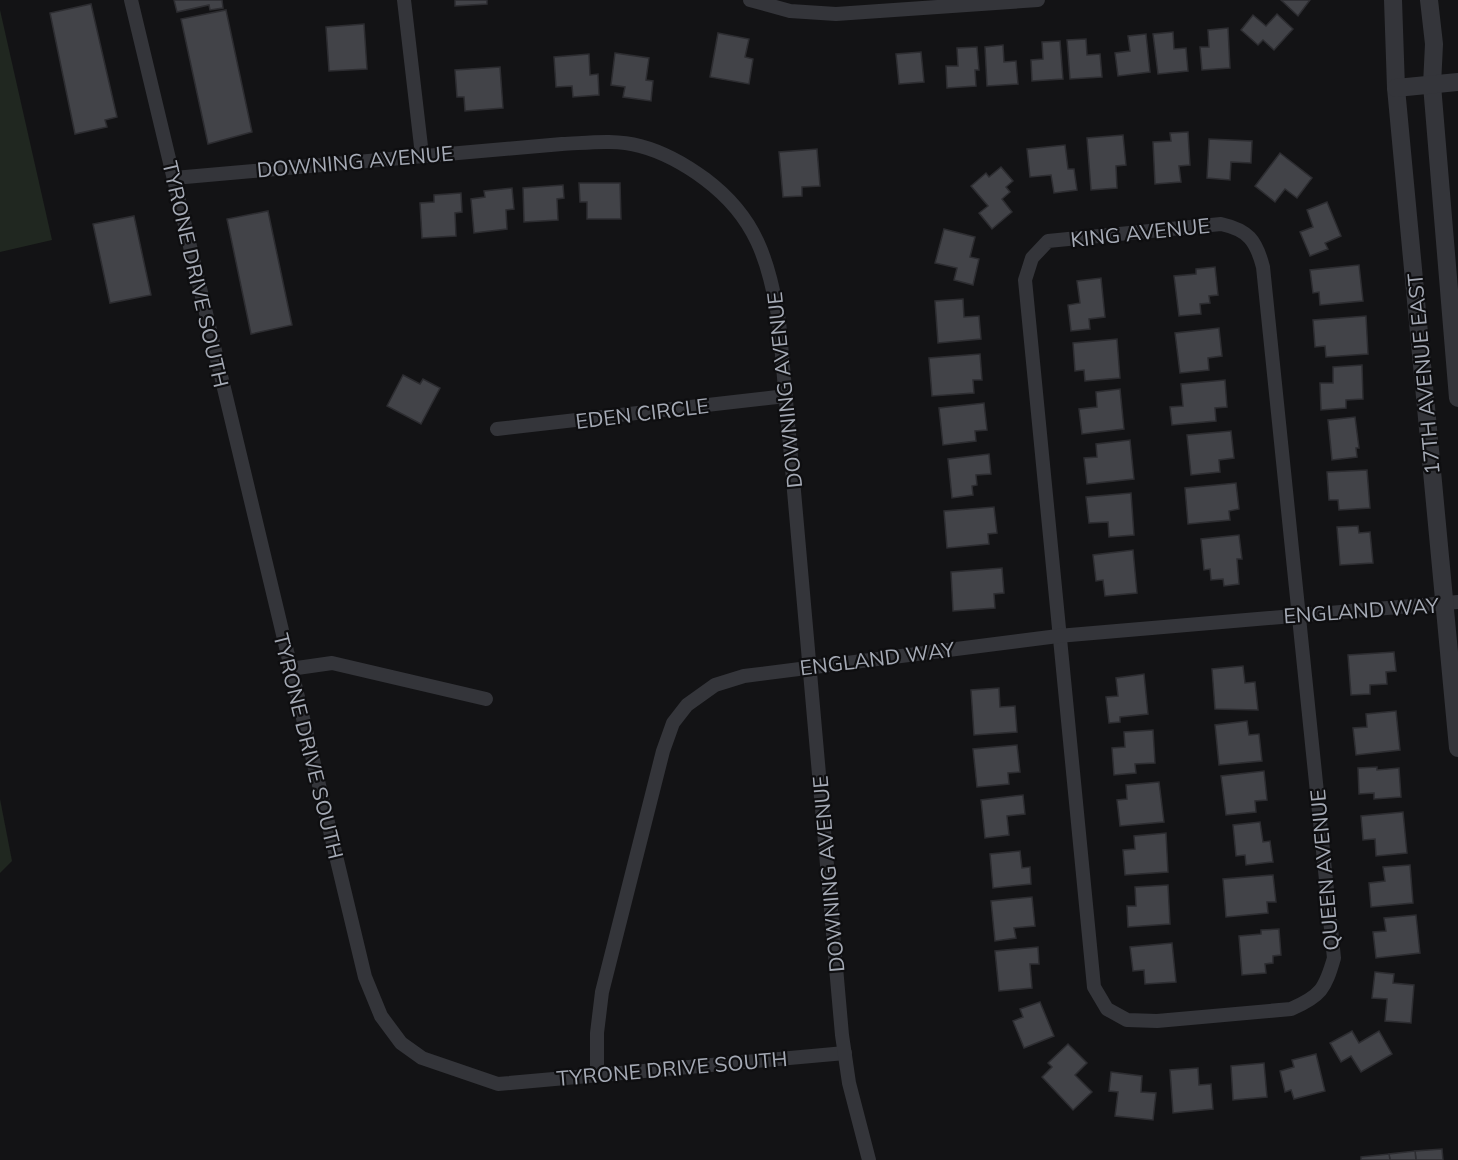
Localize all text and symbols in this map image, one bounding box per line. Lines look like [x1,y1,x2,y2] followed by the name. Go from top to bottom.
[256,139,454,183] street label: DOWNING AVENUE
[157,158,235,390] street label: TYRONE DRIVE SOUTH
[1069,212,1211,252] street label: KING AVENUE
[1401,272,1445,476] street label: 17TH AVENUE EAST
[761,291,807,489] street label: DOWNING AVENUE
[574,392,710,434] street label: EDEN CIRCLE
[1282,592,1440,628] street label: ENGLAND WAY
[268,630,350,862] street label: TYRONE DRIVE SOUTH
[798,636,956,680] street label: ENGLAND WAY
[806,775,850,973] street label: DOWNING AVENUE
[1304,788,1344,952] street label: QUEEN AVENUE
[556,1045,788,1091] street label: TYRONE DRIVE SOUTH

